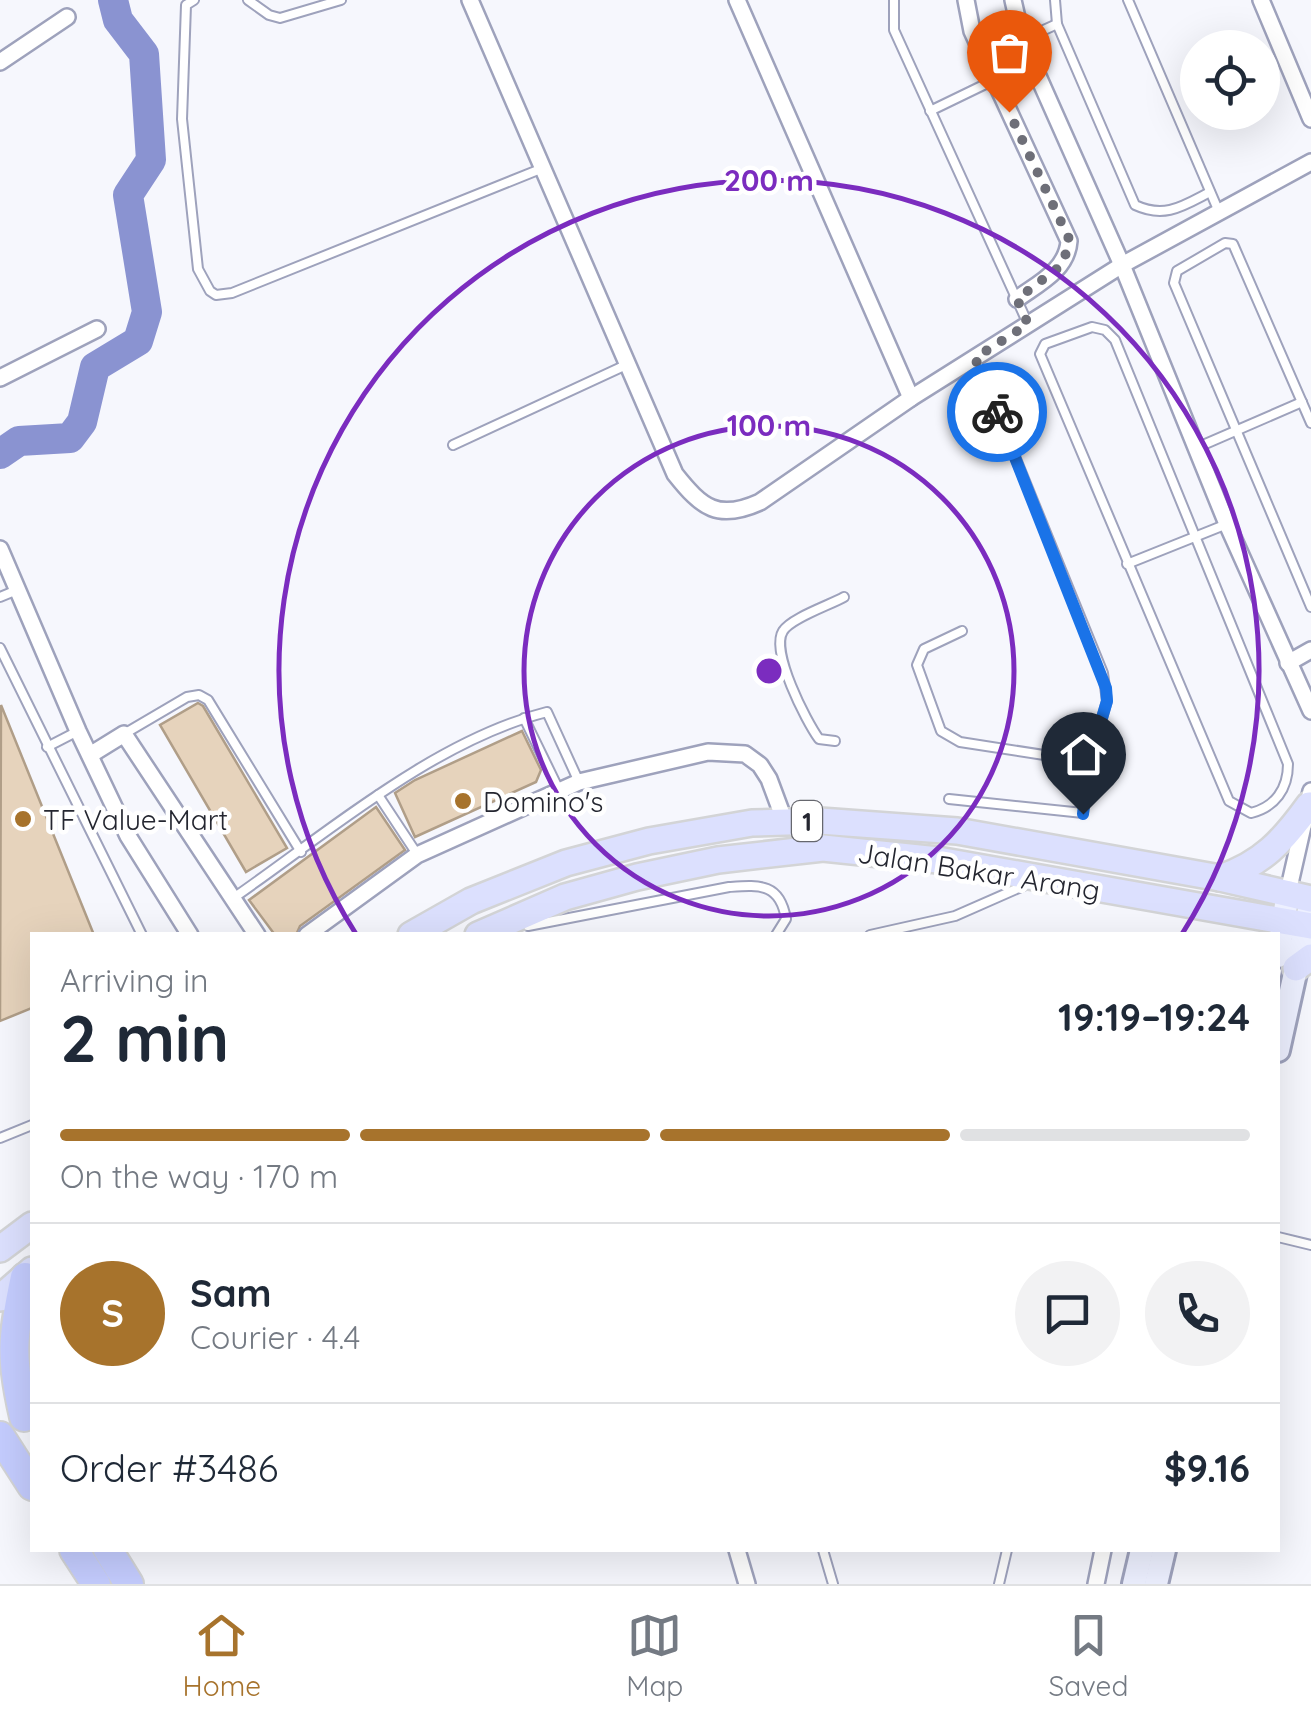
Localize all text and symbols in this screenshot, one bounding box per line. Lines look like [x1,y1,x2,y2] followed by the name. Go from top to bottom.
[967,10,1052,113] pin
[982,25,1037,80] icon: bag
[1180,30,1280,130] map controls
[1180,30,1280,130] button: locate
[724,161,814,199] text: 200 m
[947,362,1047,462] courier
[970,385,1025,440] icon: bike
[727,406,811,444] text: 100 m
[751,653,787,689] centre of rings
[1041,712,1126,815] pin
[1056,727,1111,782] icon: home
[483,784,603,819] place label: Domino's
[452,790,474,812] marker: Domino's
[792,801,822,841] road number: 1
[43,802,228,837] place label: TF Value-Mart
[12,808,34,830] marker: TF Value-Mart
[855,835,1103,907] street label: Jalan Bakar Arang
[60,960,209,1000] text: Arriving in
[1058,993,1250,1041] text: 19:19–19:24
[60,997,229,1078] text: 2 min
[60,1156,338,1196] text: On the way · 170 m
[1015,1261,1120,1366] button: chat
[1145,1261,1250,1366] button: phone
[190,1269,272,1317] text: Sam
[101,1289,124,1337] text: S
[190,1317,360,1357] text: Courier · 4.4
[60,1444,278,1492] text: Order #3486
[1164,1444,1250,1492] text: $9.16
[183,1608,261,1703] tab: Home
[626,1608,683,1703] tab: Map
[1049,1608,1128,1703] tab: Saved

